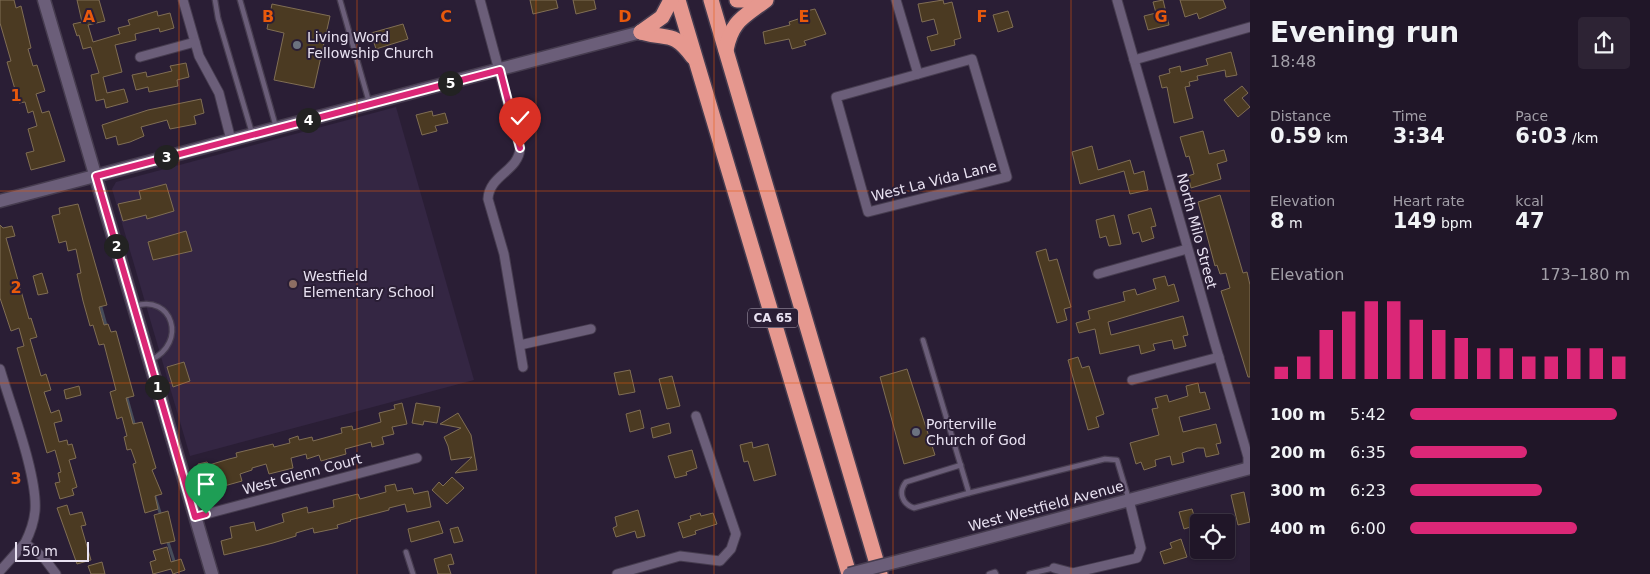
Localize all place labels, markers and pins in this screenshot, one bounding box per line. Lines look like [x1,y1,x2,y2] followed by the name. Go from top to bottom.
[307,29,434,61] place label: Living Word Fellowship Church
[291,39,303,51] marker: Living Word Fellowship Church
[438,70,462,96] pin: 5
[499,97,541,148] pin
[296,108,320,132] pin: 4
[154,144,178,170] pin: 3
[104,234,128,258] pin: 2
[303,268,435,300] place label: Westfield Elementary School
[287,278,299,290] marker: Westfield Elementary School
[144,374,170,400] pin: 1
[926,416,1026,448] place label: Porterville Church of God
[910,426,922,438] marker: Porterville Church of God
[185,463,227,514] pin

